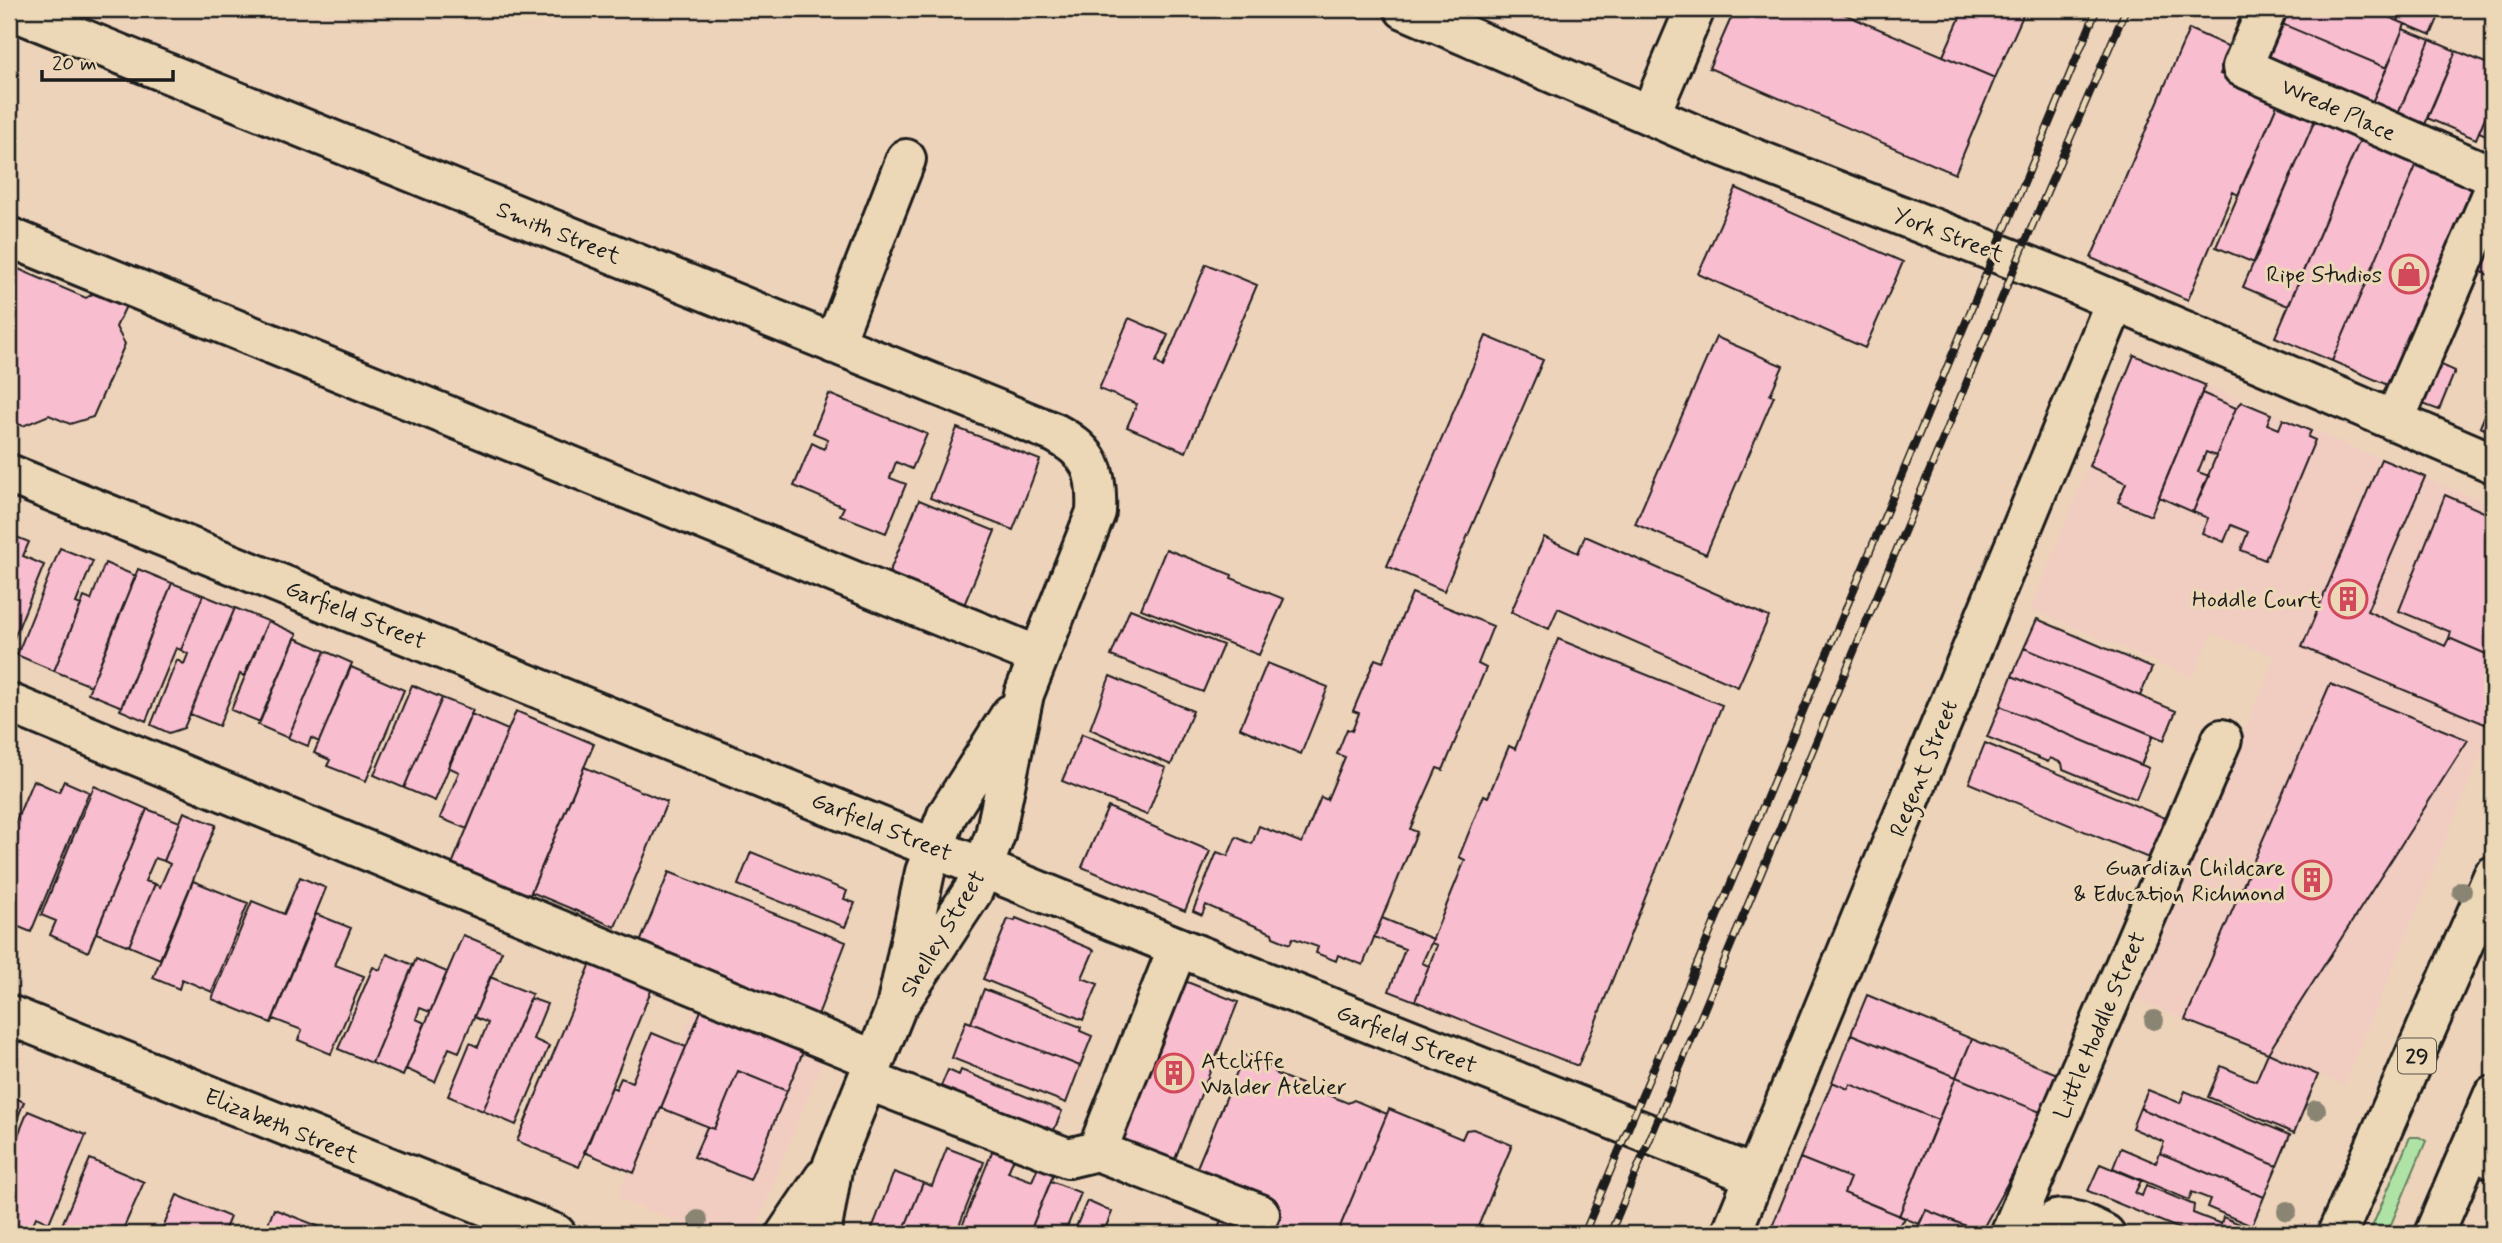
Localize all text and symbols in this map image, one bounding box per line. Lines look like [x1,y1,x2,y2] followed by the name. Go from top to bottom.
[42,38,173,82] scale bar
[52,50,97,78] text: 20 m
[2276,72,2400,149] street label: Wrede Place
[492,195,625,273] street label: Smith Street
[1889,201,2008,271] street label: York Street
[2388,253,2430,295] shop icon: Ripe Studios
[2266,261,2382,291] place label: Ripe Studios
[281,574,430,658] street label: Garfield Street
[2327,578,2369,620] building icon: Hoddle Court
[2192,586,2321,616] place label: Hoddle Court
[1884,696,1968,842] street label: Regent Street
[807,786,956,870] street label: Garfield Street
[2073,854,2285,910] place label: Guardian Childcare & Education Richmond
[2291,859,2333,901] building icon: Guardian Childcare & Education Richmond
[894,865,993,1003] street label: Shelley Street
[2048,928,2154,1124] street label: Little Hoddle Street
[1332,998,1481,1082] street label: Garfield Street
[2398,1038,2436,1074] road number: 29
[1201,1047,1347,1103] place label: Atcliffe Walder Atelier
[1153,1052,1195,1094] building icon: Atcliffe Walder Atelier
[200,1082,363,1172] street label: Elizabeth Street

